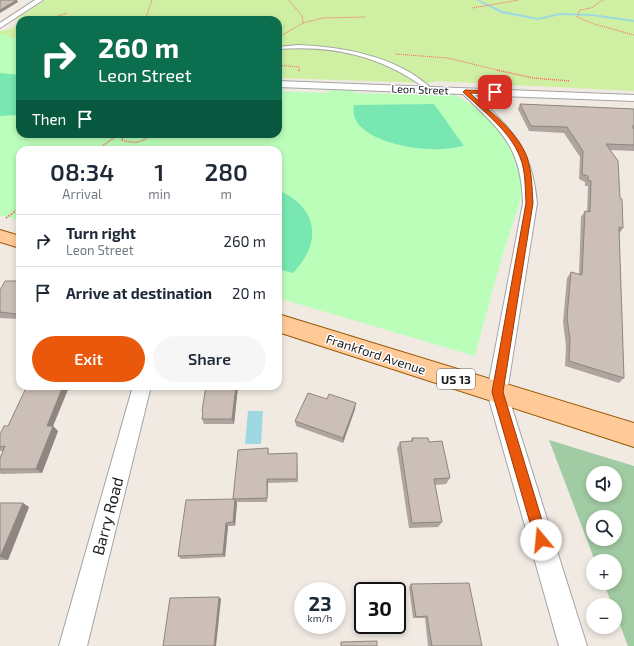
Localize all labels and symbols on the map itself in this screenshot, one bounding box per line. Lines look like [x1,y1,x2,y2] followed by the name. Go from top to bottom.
[478,75,512,109] pin
[391,82,449,96] street label: Leon Street
[324,330,428,378] street label: Frankford Avenue
[437,369,475,389] road number: US 13
[87,475,127,557] street label: Barry Road
[520,519,562,561] position arrow
[354,582,406,634] speed limit sign: 30

